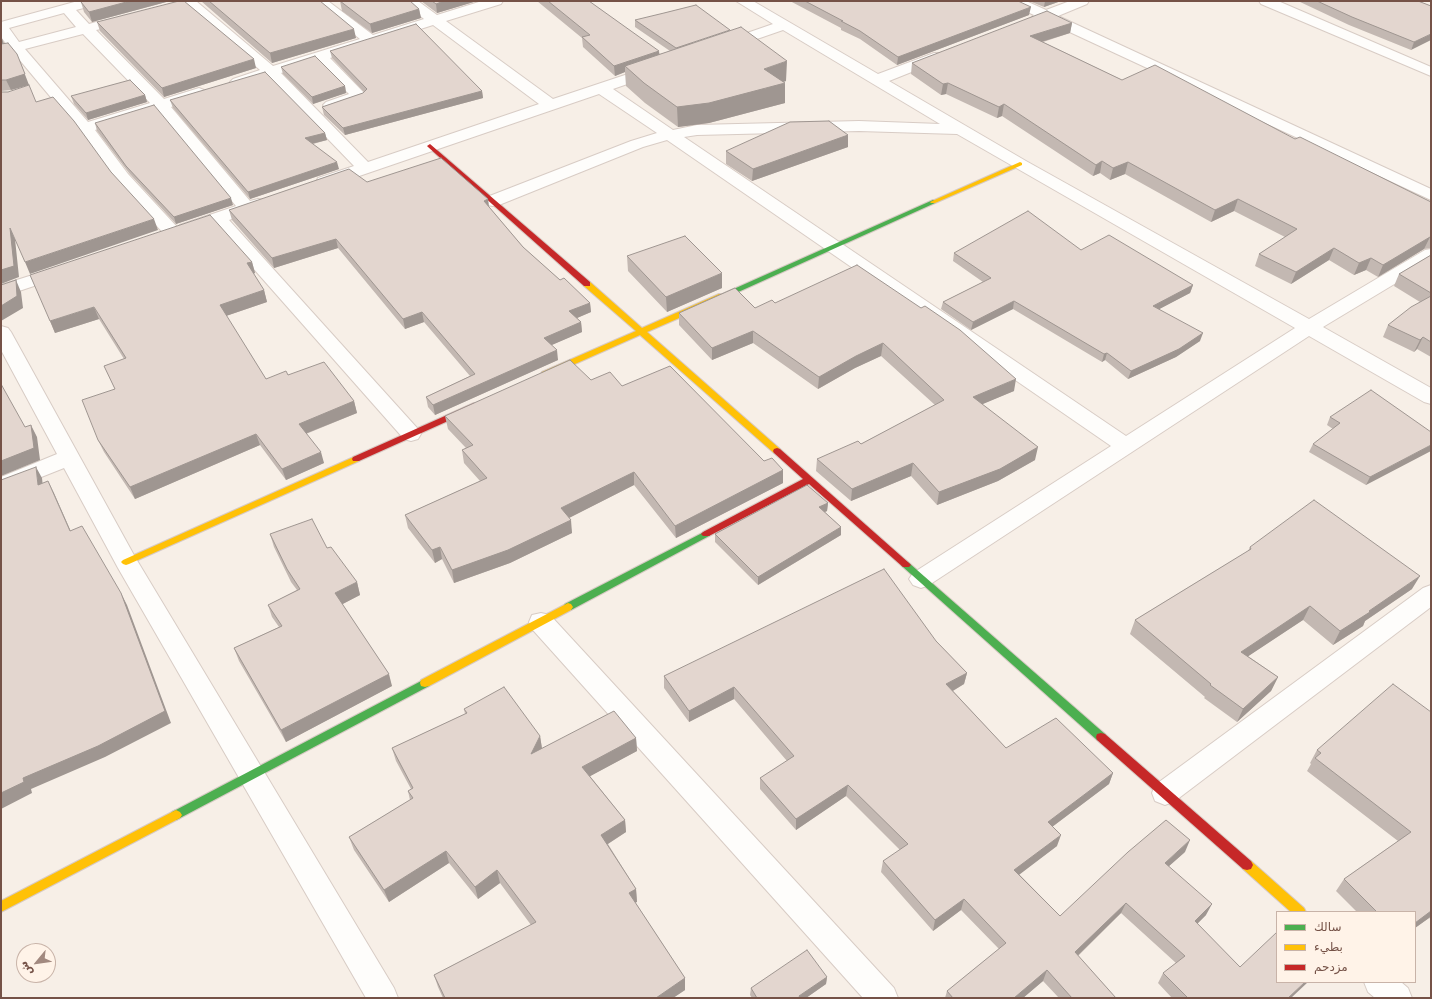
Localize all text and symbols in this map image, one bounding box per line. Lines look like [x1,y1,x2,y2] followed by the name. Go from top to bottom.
[1276,911,1416,983] legend
[1314,920,1341,934] text: سالك
[1314,940,1343,954] text: بطيء
[16,943,56,983] north arrow
[17,959,35,978] text: ش
[1314,960,1348,974] text: مزدحم

